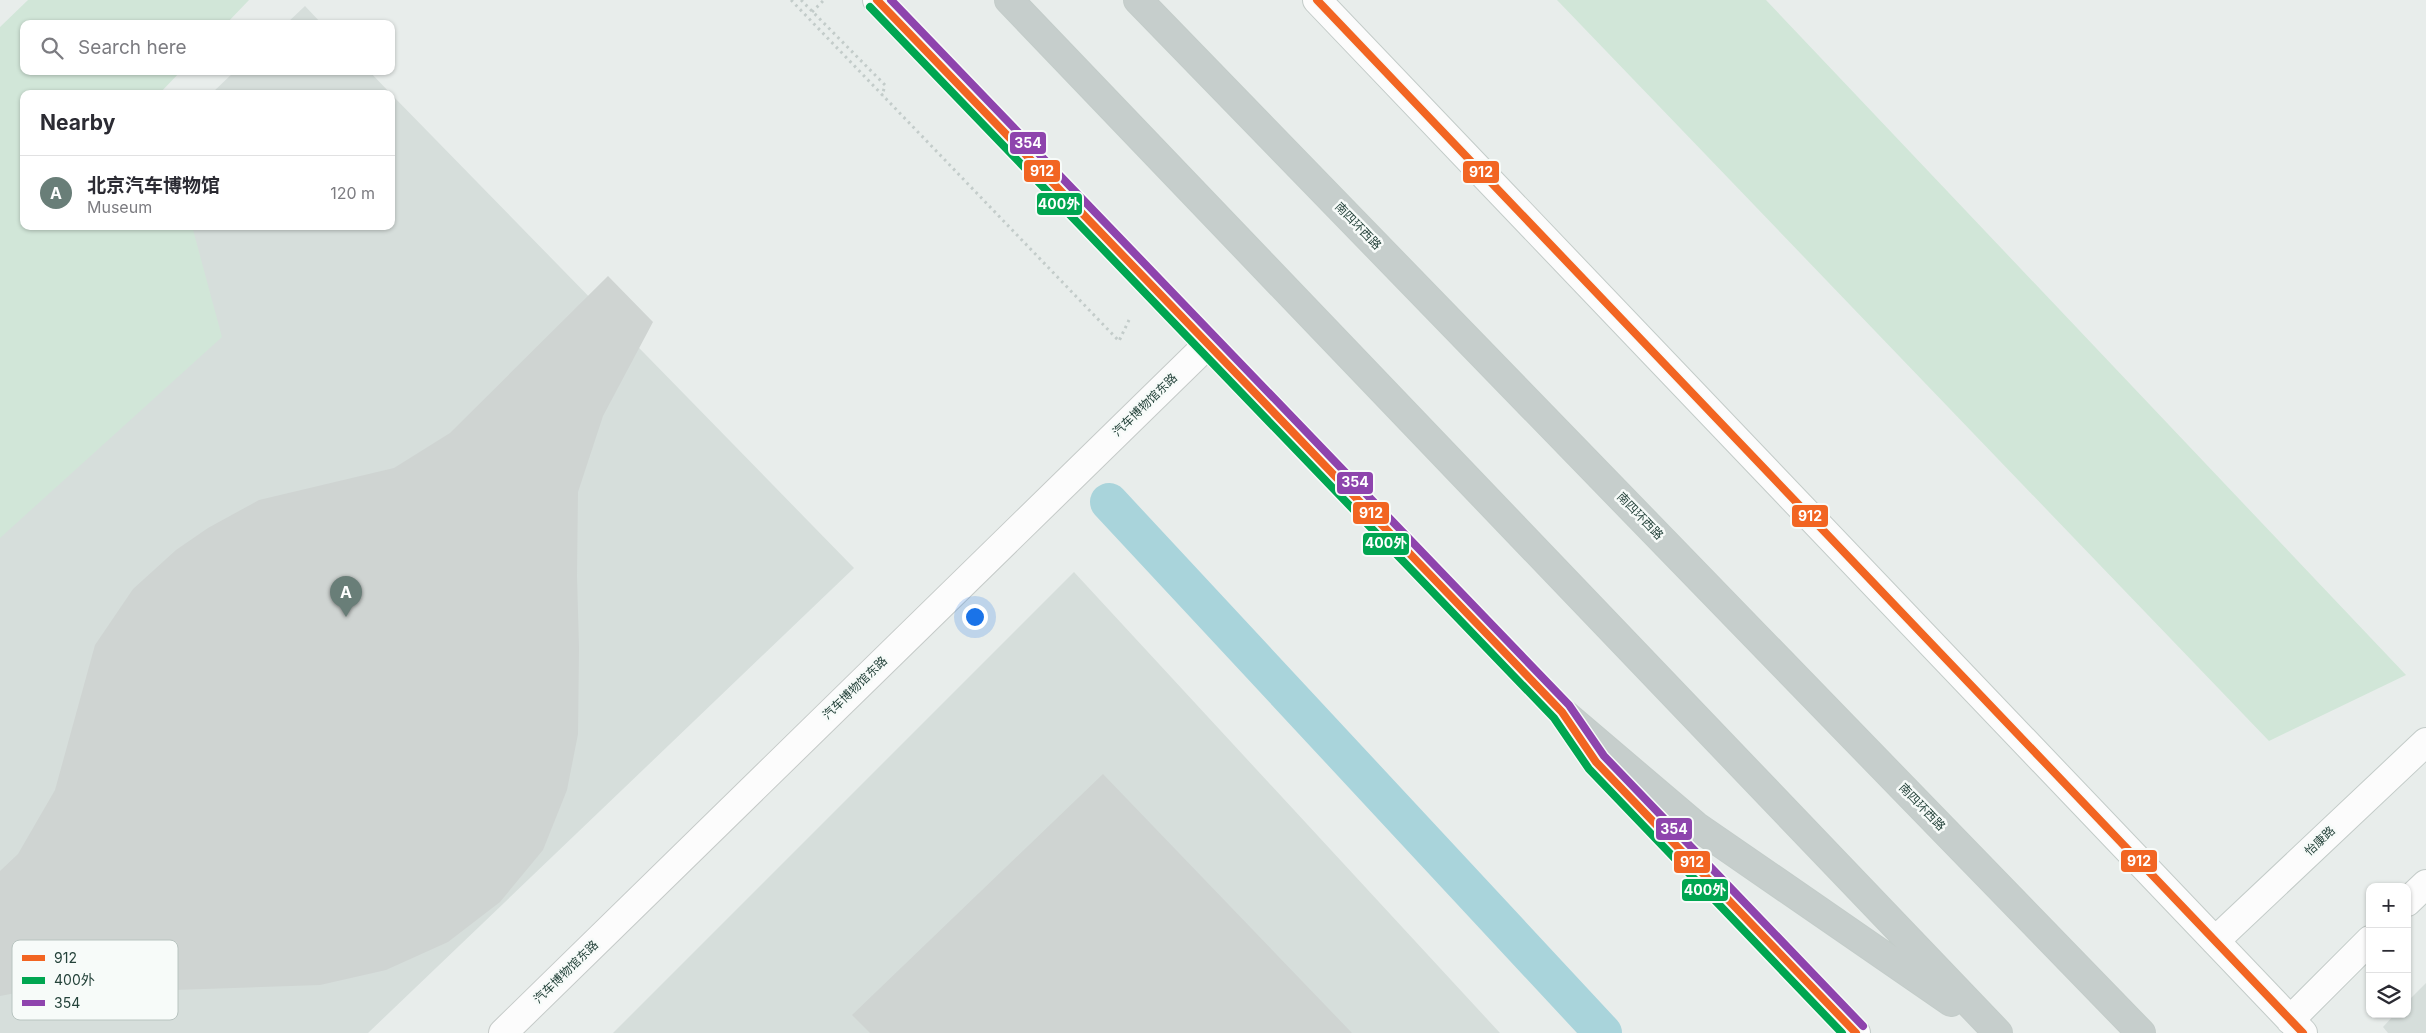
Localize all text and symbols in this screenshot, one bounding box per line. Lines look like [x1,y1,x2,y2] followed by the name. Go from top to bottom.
[20,20,395,75] search box
[38,34,66,62] icon: search
[78,36,187,59] text: Search here
[40,110,115,135] text: Nearby
[1009,131,1047,155] line badge: 354
[1014,134,1042,151] text: 354
[1023,159,1061,183] line badge: 912
[1462,160,1500,184] line badge: 912
[1030,162,1054,179] text: 912
[1469,163,1493,180] text: 912
[87,174,220,197] text: 北京汽车博物馆
[50,183,62,203] text: A
[330,183,375,203] text: 120 m
[1036,192,1083,216] line badge: 400外
[1038,195,1080,212] text: 400外
[87,197,152,217] text: Museum
[1332,199,1385,252] street label: 南四环西路
[1109,370,1180,439] street label: 汽车博物馆东路
[1336,471,1374,495] line badge: 354
[1341,473,1369,490] text: 354
[1614,489,1667,542] street label: 南四环西路
[1352,501,1390,525] line badge: 912
[1359,504,1383,521] text: 912
[1791,504,1829,528] line badge: 912
[1798,507,1822,524] text: 912
[1362,532,1410,556] line badge: 400外
[1365,534,1407,551] text: 400外
[330,576,362,617] pin: A
[962,604,988,630] your location
[819,653,890,722] street label: 汽车博物馆东路
[1896,780,1949,833] street label: 南四环西路
[1655,817,1693,841] line badge: 354
[1660,820,1688,837] text: 354
[2301,823,2338,858] street label: 怡康路
[2120,849,2158,873] line badge: 912
[1673,850,1711,874] line badge: 912
[2127,852,2151,869] text: 912
[1680,853,1704,870] text: 912
[1681,878,1729,902] line badge: 400外
[1684,881,1726,898] text: 400外
[2366,883,2411,1018] map controls
[2366,883,2411,928] button: +
[2366,928,2411,973] button: −
[530,937,601,1006] street label: 汽车博物馆东路
[12,940,178,1020] legend
[54,949,77,966] text: 912
[54,971,95,988] text: 400外
[2366,973,2411,1018] button: layers
[54,994,80,1011] text: 354

